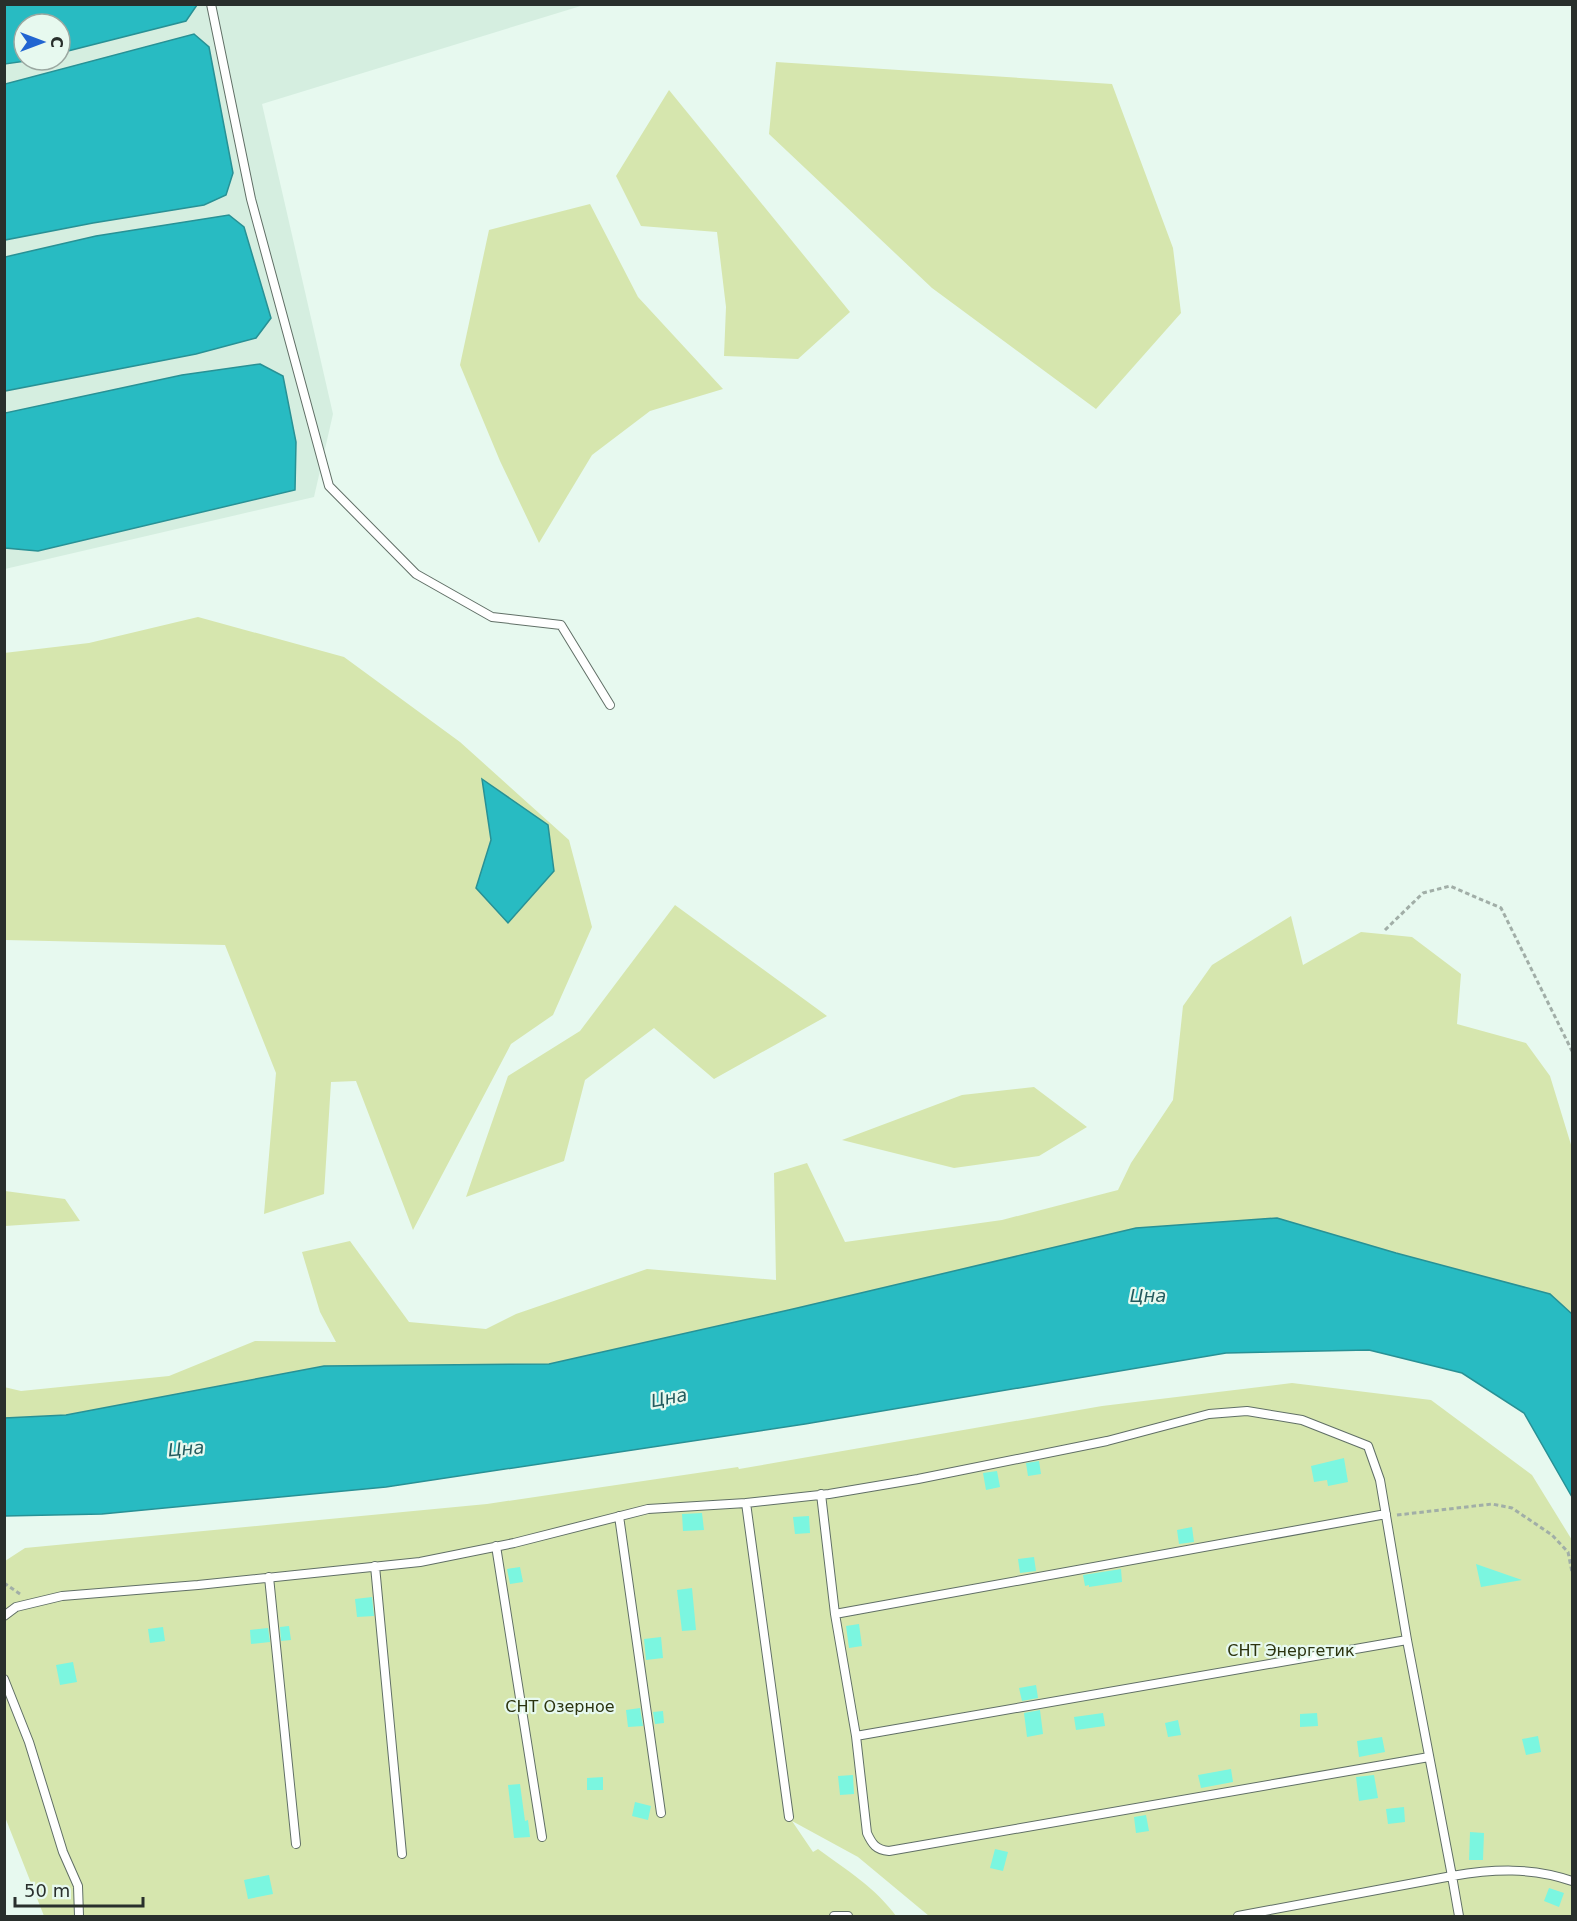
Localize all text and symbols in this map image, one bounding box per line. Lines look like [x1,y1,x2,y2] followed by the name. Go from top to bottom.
[12,12,72,72] north arrow
[47,36,66,48] text: С
[1130,1285,1166,1306] water label: Цна
[649,1384,689,1411] water label: Цна
[167,1436,205,1461] water label: Цна
[1227,1641,1355,1660] park label: СНТ Энергетик
[505,1697,615,1716] park label: СНТ Озерное
[15,1870,142,1908] scale bar
[24,1880,70,1901] text: 50 m

